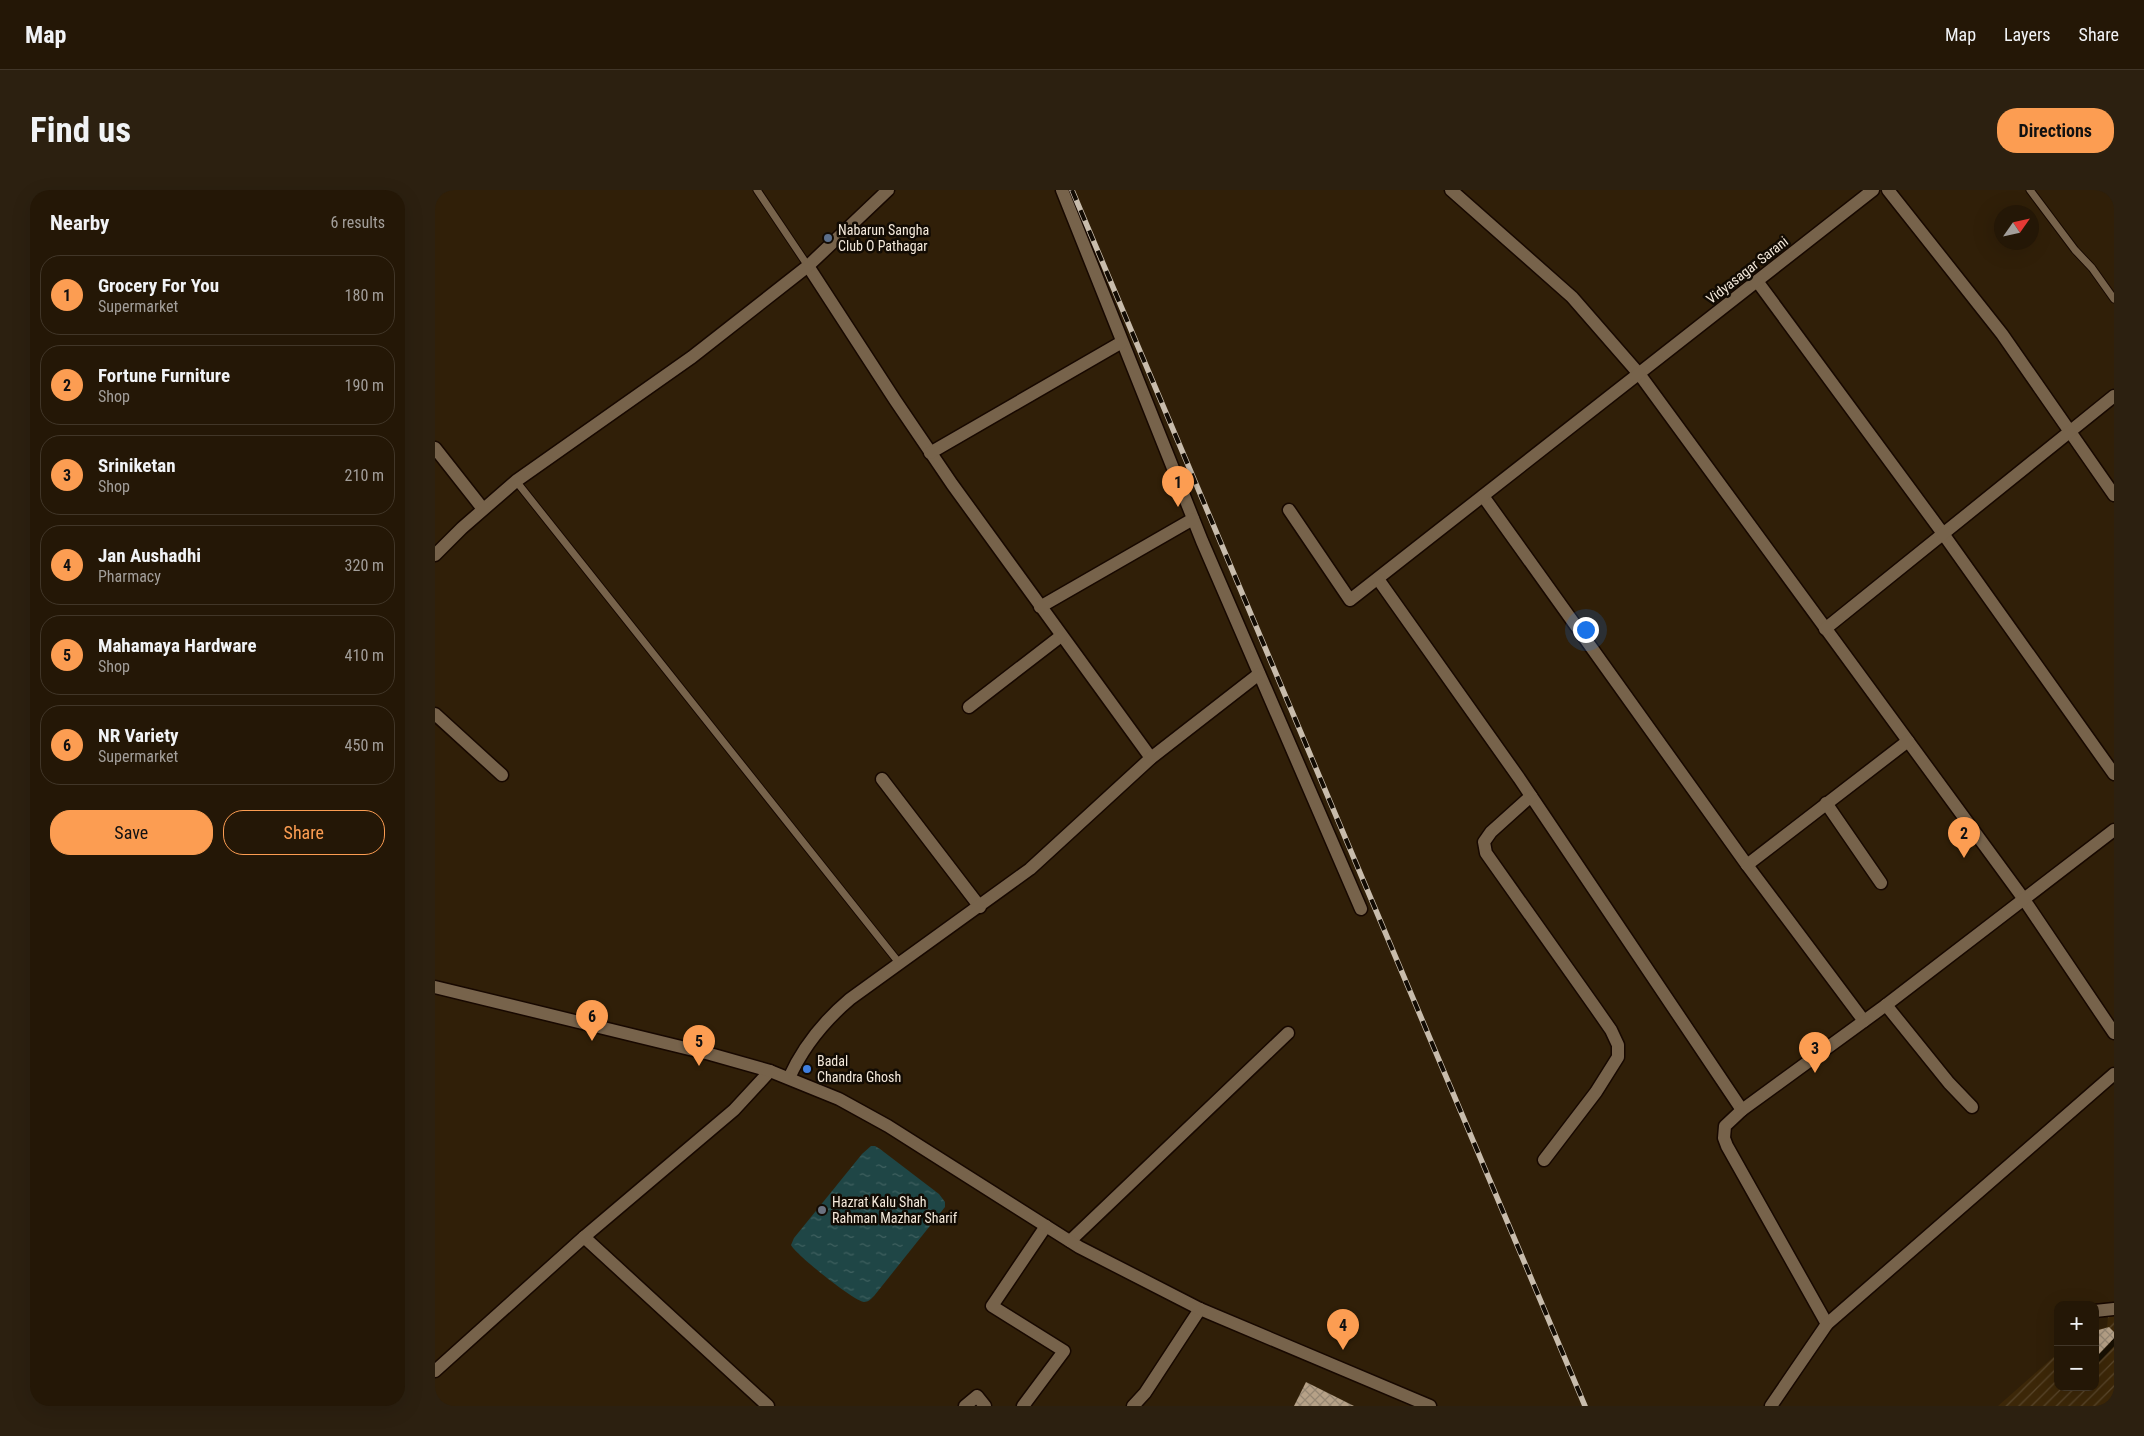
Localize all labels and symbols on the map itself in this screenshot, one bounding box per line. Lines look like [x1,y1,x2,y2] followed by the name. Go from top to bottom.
[1994,205,2039,250] north arrow
[838,222,929,254] place label: Nabarun Sangha Club O Pathagar
[822,232,834,244] marker: Nabarun Sangha Club O Pathagar
[1703,233,1791,307] street label: Vidyasagar Sarani
[1162,466,1194,507] pin: 1
[1573,617,1599,643] your location
[1948,817,1980,858] pin: 2
[576,1000,608,1041] pin: 6
[683,1025,715,1066] pin: 5
[1799,1032,1831,1073] pin: 3
[817,1053,901,1085] place label: Badal Chandra Ghosh
[801,1063,813,1075] marker: Badal Chandra Ghosh
[832,1194,958,1226] place label: Hazrat Kalu Shah Rahman Mazhar Sharif
[816,1204,828,1216] marker: Hazrat Kalu Shah Rahman Mazhar Sharif
[1327,1309,1359,1350] pin: 4

